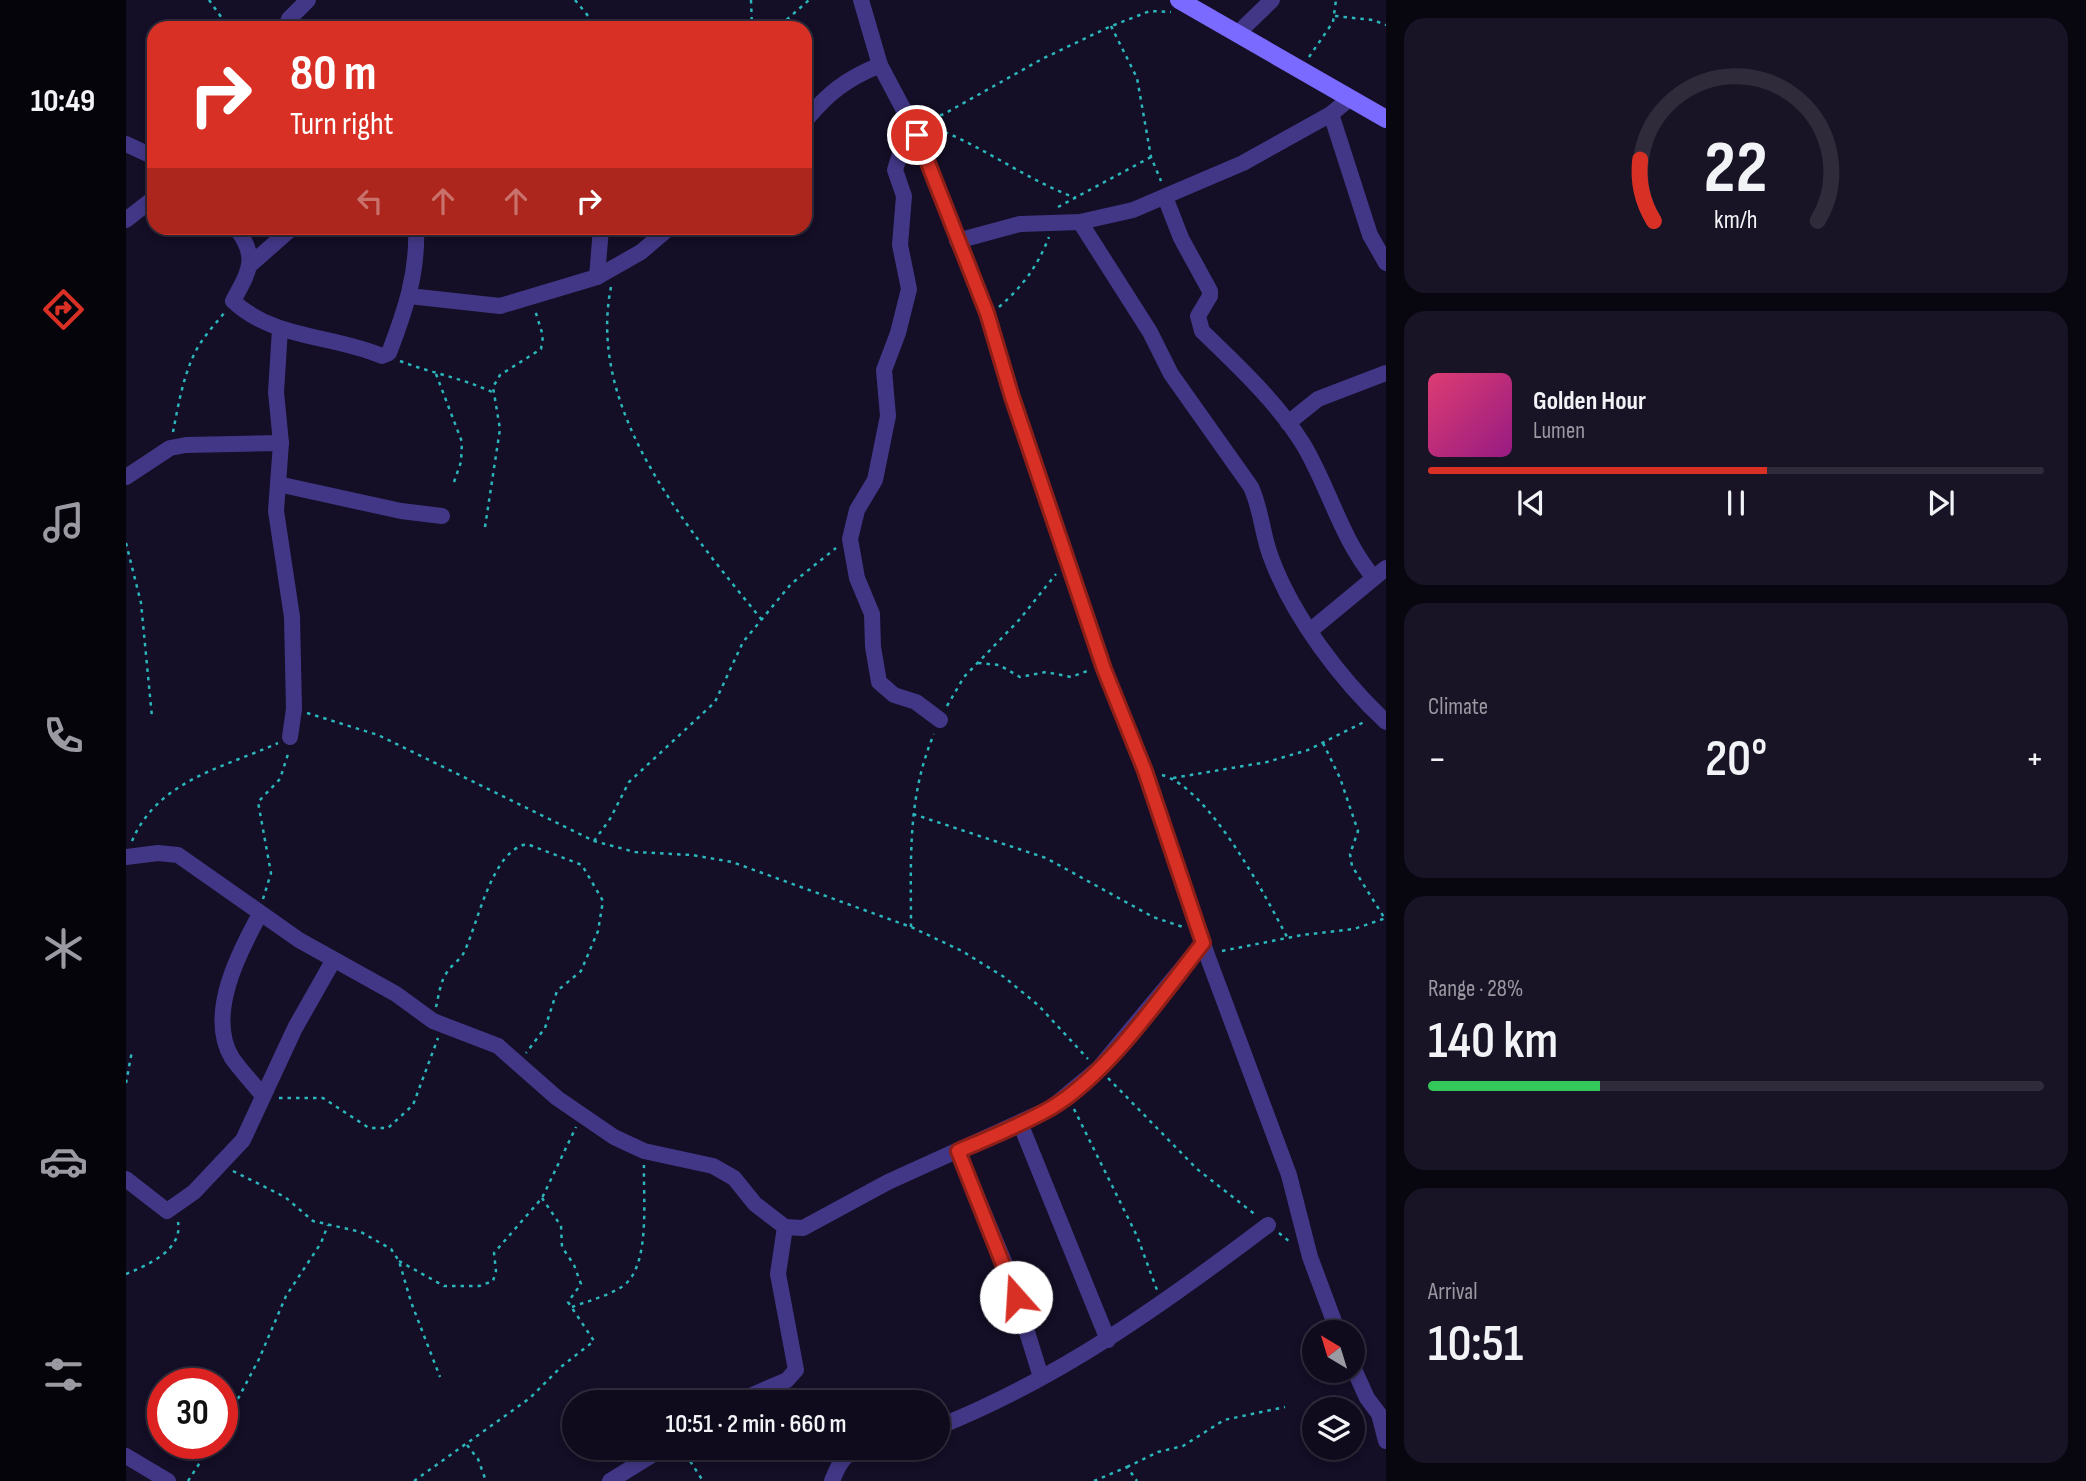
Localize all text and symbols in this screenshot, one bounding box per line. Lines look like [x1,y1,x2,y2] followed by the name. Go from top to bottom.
[290,45,377,104] text: 80 m
[175,49,266,140] icon: right
[31,82,95,121] text: 10:49
[290,105,394,144] text: Turn right
[887,105,947,165] pin
[898,116,936,154] icon: arrive
[1704,126,1768,214] text: 22
[351,182,389,220] icon: left
[424,182,462,220] icon: ahead
[497,182,535,220] icon: ahead
[570,182,608,220] icon: right
[1714,205,1758,236] text: km/h
[39,285,88,334] icon: directions
[1533,386,1646,417] text: Golden Hour
[1533,417,1585,445] text: Lumen
[1512,484,1550,522] icon: previous
[1717,484,1755,522] icon: pause
[1922,484,1960,522] icon: next
[39,498,88,547] icon: music
[1428,693,1488,721] text: Climate
[39,711,88,760] icon: phone
[1705,728,1767,791] text: 20°
[1428,737,1447,782] text: −
[2025,737,2044,782] text: +
[39,924,88,973] icon: climate
[1428,975,1523,1003] text: Range · 28%
[1428,1010,1558,1073] text: 140 km
[39,1137,88,1186] icon: car
[979,1260,1053,1334] position arrow
[1428,1278,1477,1306] text: Arrival
[1428,1313,1523,1376] text: 10:51
[1302,1320,1365,1382] north arrow
[1302,1320,1365,1460] map controls
[39,1350,88,1399] icon: filters
[147,1368,238,1459] speed limit sign: 30
[1302,1397,1365,1460] button: layers
[665,1409,847,1440] text: 10:51 · 2 min · 660 m

